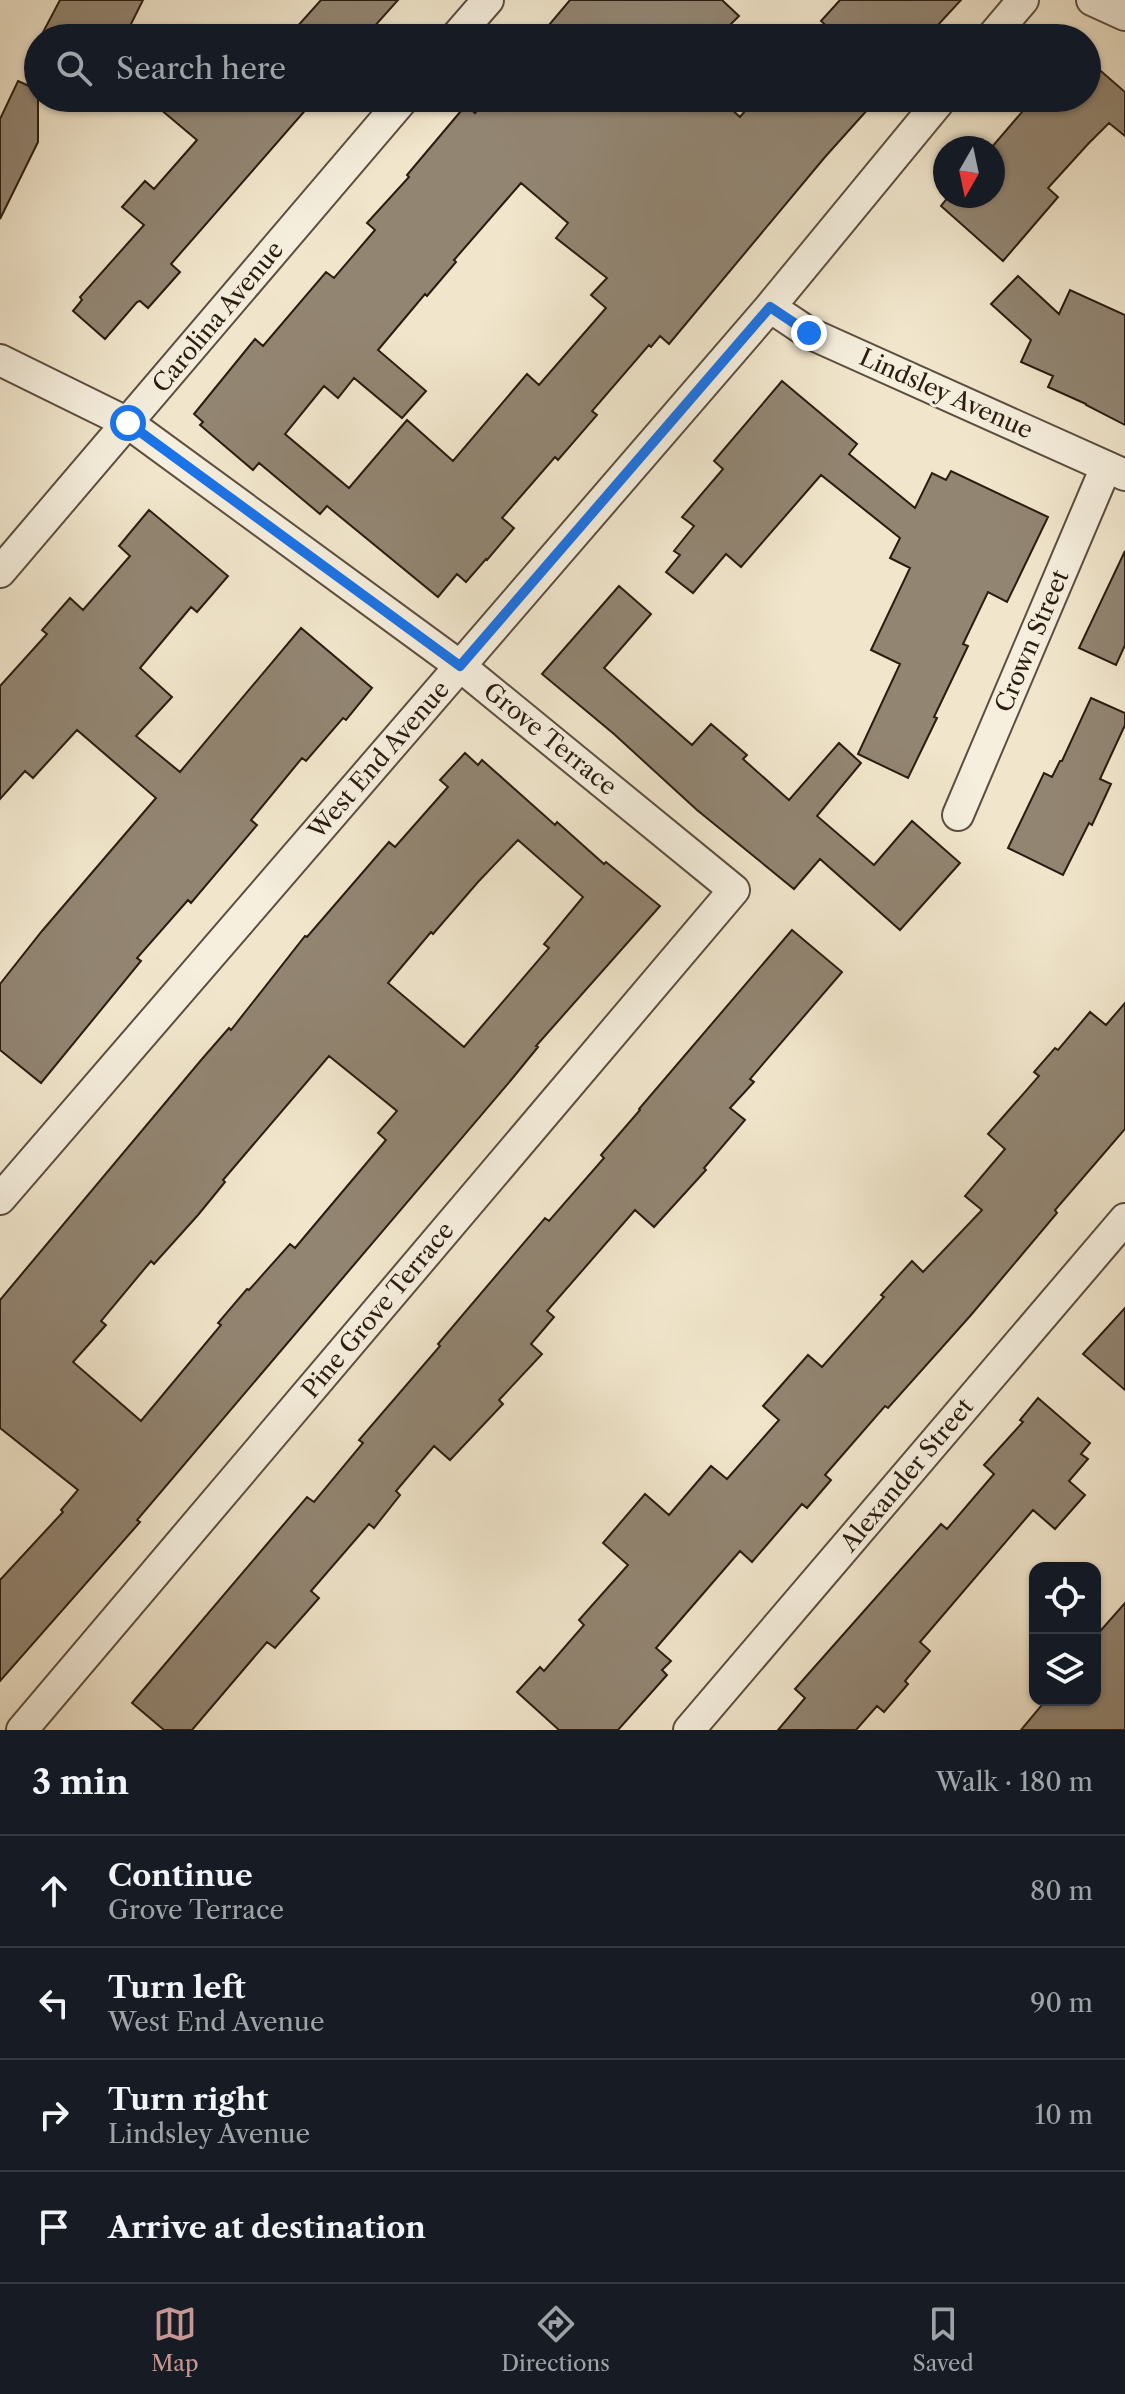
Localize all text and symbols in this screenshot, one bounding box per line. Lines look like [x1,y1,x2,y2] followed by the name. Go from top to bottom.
[24,24,1101,112] search box
[52,46,96,90] icon: search
[116,50,286,87] text: Search here
[933,136,1005,208] north arrow
[146,235,289,398] street label: Carolina Avenue
[791,315,827,351] route end
[855,342,1037,445] street label: Lindsley Avenue
[110,405,146,441] route start
[989,565,1075,716] street label: Crown Street
[301,675,455,845] street label: West End Avenue
[478,676,623,801] street label: Grove Terrace
[296,1216,460,1404] street label: Pine Grove Terrace
[833,1392,979,1558] street label: Alexander Street
[1029,1562,1101,1706] map controls
[1029,1562,1101,1634] button: locate
[1029,1634,1101,1706] button: layers
[32,1761,129,1803] text: 3 min
[936,1766,1093,1798] text: Walk · 180 m
[108,1857,253,1894] text: Continue
[32,1869,76,1913] icon: ahead
[1030,1875,1093,1907] text: 80 m
[108,1894,284,1926] text: Grove Terrace
[108,1969,245,2006] text: Turn left
[32,1981,76,2025] icon: left
[1030,1987,1093,2019] text: 90 m
[108,2006,324,2038] text: West End Avenue
[108,2081,268,2118] text: Turn right
[32,2093,76,2137] icon: right
[1034,2099,1093,2131] text: 10 m
[108,2118,310,2150] text: Lindsley Avenue
[32,2205,76,2249] icon: arrive
[108,2209,426,2246] text: Arrive at destination
[151,2302,199,2377] tab: Map
[501,2302,610,2377] tab: Directions
[913,2302,974,2377] tab: Saved

